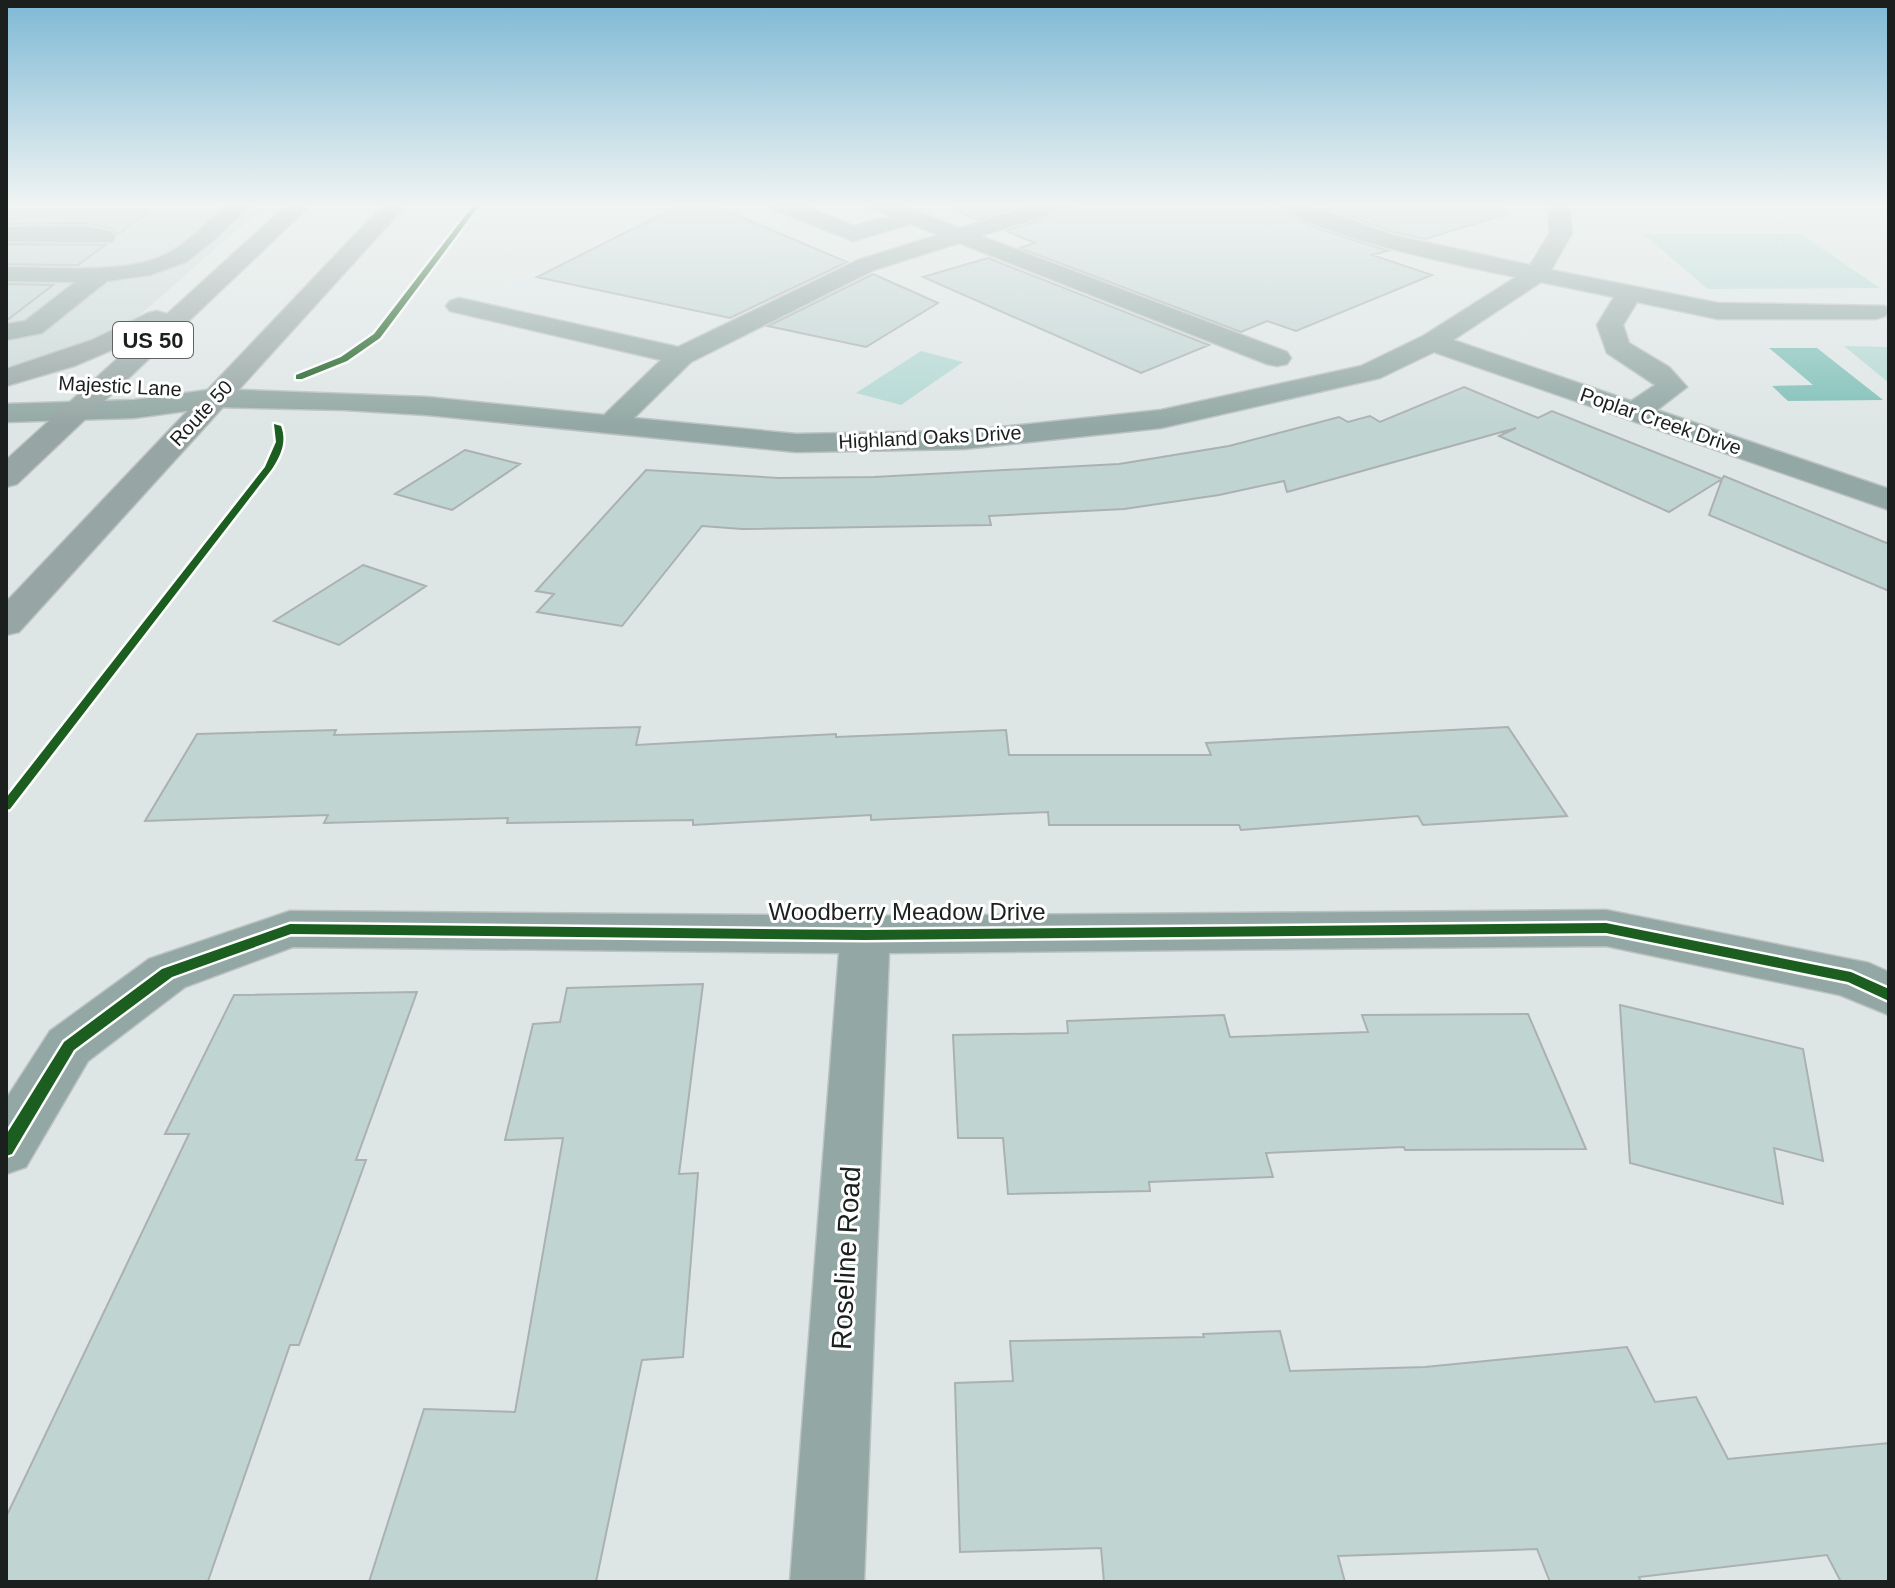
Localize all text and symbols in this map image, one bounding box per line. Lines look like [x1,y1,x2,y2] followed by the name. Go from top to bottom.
[113,322,193,358] road number: US 50
[58,372,182,400] street label: Majestic Lane
[165,376,237,450] street label: Route 50
[1578,383,1744,459] street label: Poplar Creek Drive
[838,421,1022,453] street label: Highland Oaks Drive
[769,898,1046,925] street label: Woodberry Meadow Drive
[826,1165,866,1351] street label: Roseline Road

